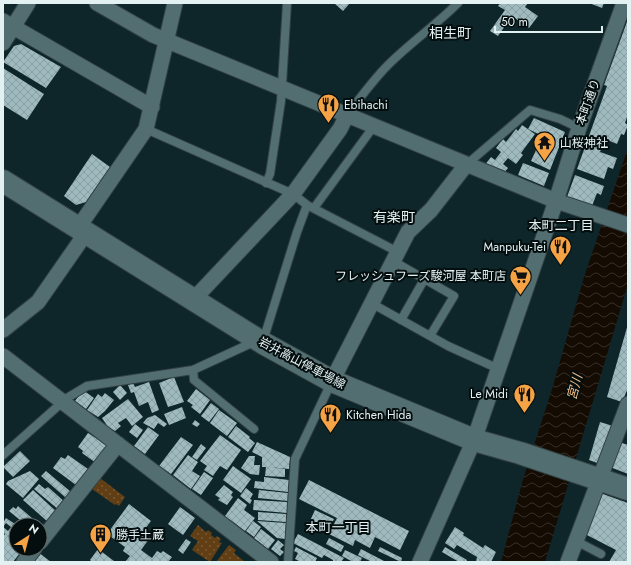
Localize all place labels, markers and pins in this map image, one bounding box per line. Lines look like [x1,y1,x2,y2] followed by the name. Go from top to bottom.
[315,92,341,125] restaurant icon: Ebihachi
[344,96,388,114] place label: Ebihachi
[532,130,558,163] temple icon: 山桜神社
[560,134,608,152] place label: 山桜神社
[548,234,574,267] restaurant icon: Manpuku-Tei
[483,238,546,256] place label: Manpuku-Tei
[508,263,534,296] supermarket icon: フレッシュフーズ駿河屋 本町店
[335,267,506,285] place label: フレッシュフーズ駿河屋 本町店
[511,381,537,414] restaurant icon: Le Midi
[470,385,508,403] place label: Le Midi
[318,402,344,435] restaurant icon: Kitchen Hida
[346,406,411,424] place label: Kitchen Hida
[87,522,113,555] building icon: 勝手土蔵
[116,526,164,544] place label: 勝手土蔵

